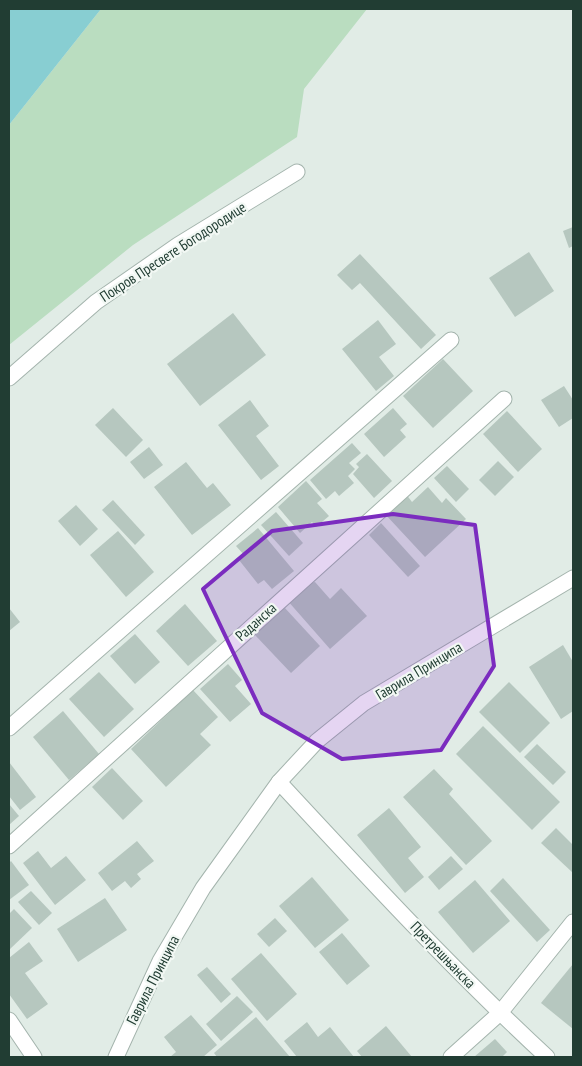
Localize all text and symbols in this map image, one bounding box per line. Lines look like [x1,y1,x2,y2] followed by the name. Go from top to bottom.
[96,197,249,306] street label: Покров Пресвете Богодородице
[231,598,280,645] street label: Раданска
[372,637,465,704] street label: Гаврила Принципа
[407,917,480,992] street label: Претрешњанска
[122,932,183,1028] street label: Гаврила Принципа

